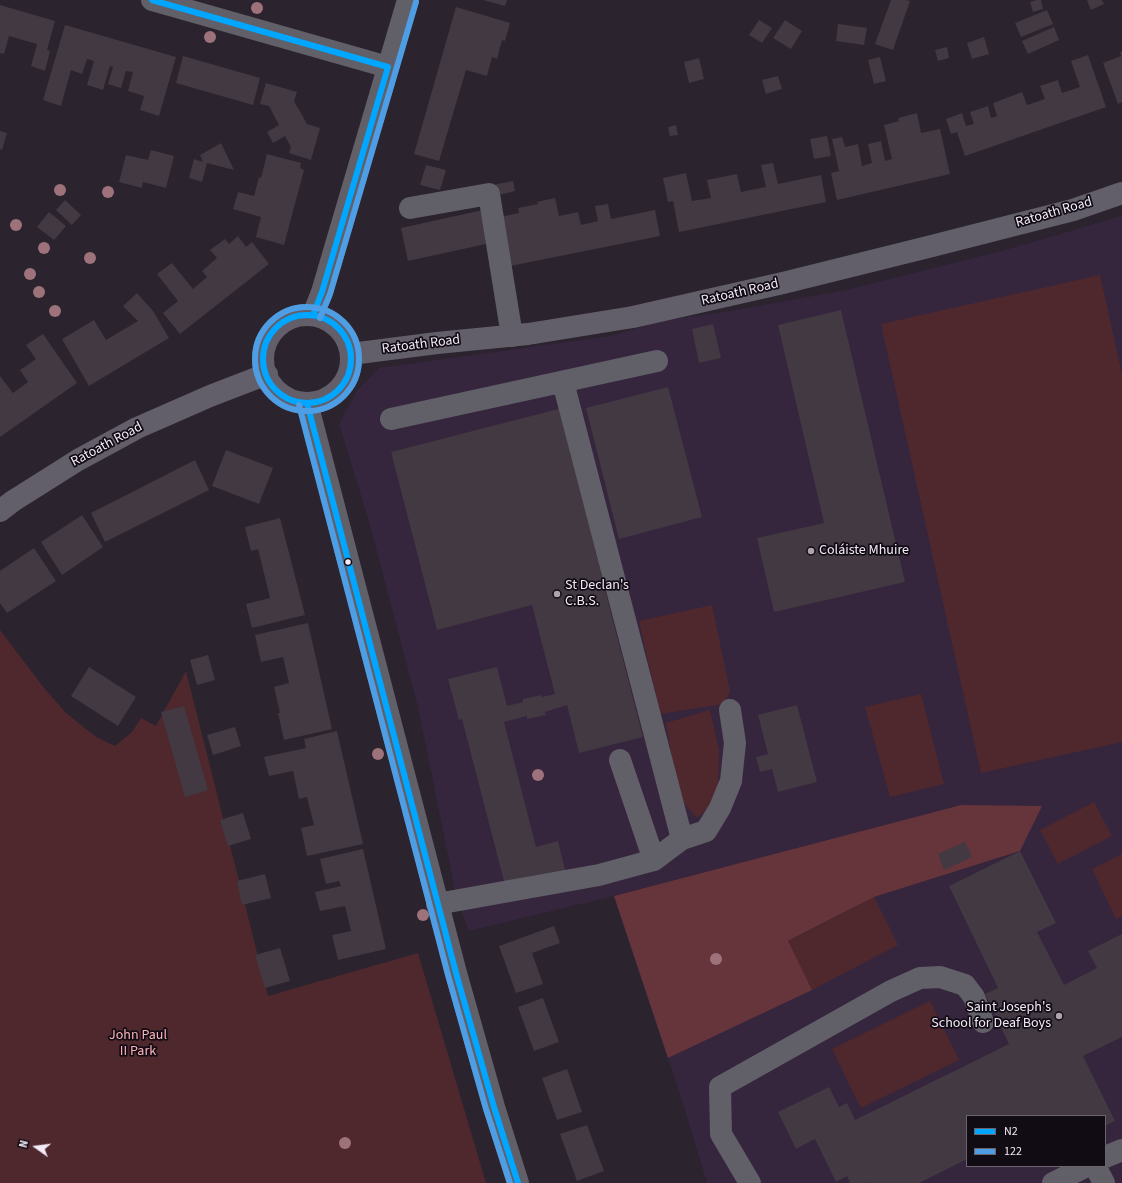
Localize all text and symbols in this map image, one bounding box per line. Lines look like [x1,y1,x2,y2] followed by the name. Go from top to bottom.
[1014,194,1094,232] street label: Ratoath Road
[700,276,780,310] street label: Ratoath Road
[381,332,461,358] street label: Ratoath Road
[68,419,146,471] street label: Ratoath Road
[819,543,909,559] place label: Coláiste Mhuire
[806,546,816,556] marker: Coláiste Mhuire
[343,557,353,567] unlabelled marker
[565,578,629,610] place label: St Declan's C.B.S.
[552,589,562,599] marker: St Declan's C.B.S.
[931,1000,1051,1032] place label: Saint Joseph's School for Deaf Boys
[1054,1011,1064,1021] marker: Saint Joseph's School for Deaf Boys
[109,1028,167,1060] park label: John Paul II Park
[966,1115,1106,1167] legend
[1004,1123,1018,1140] text: N2
[16,1127,56,1167] north arrow
[16,1139,32,1149] text: N
[1004,1143,1022,1160] text: 122

